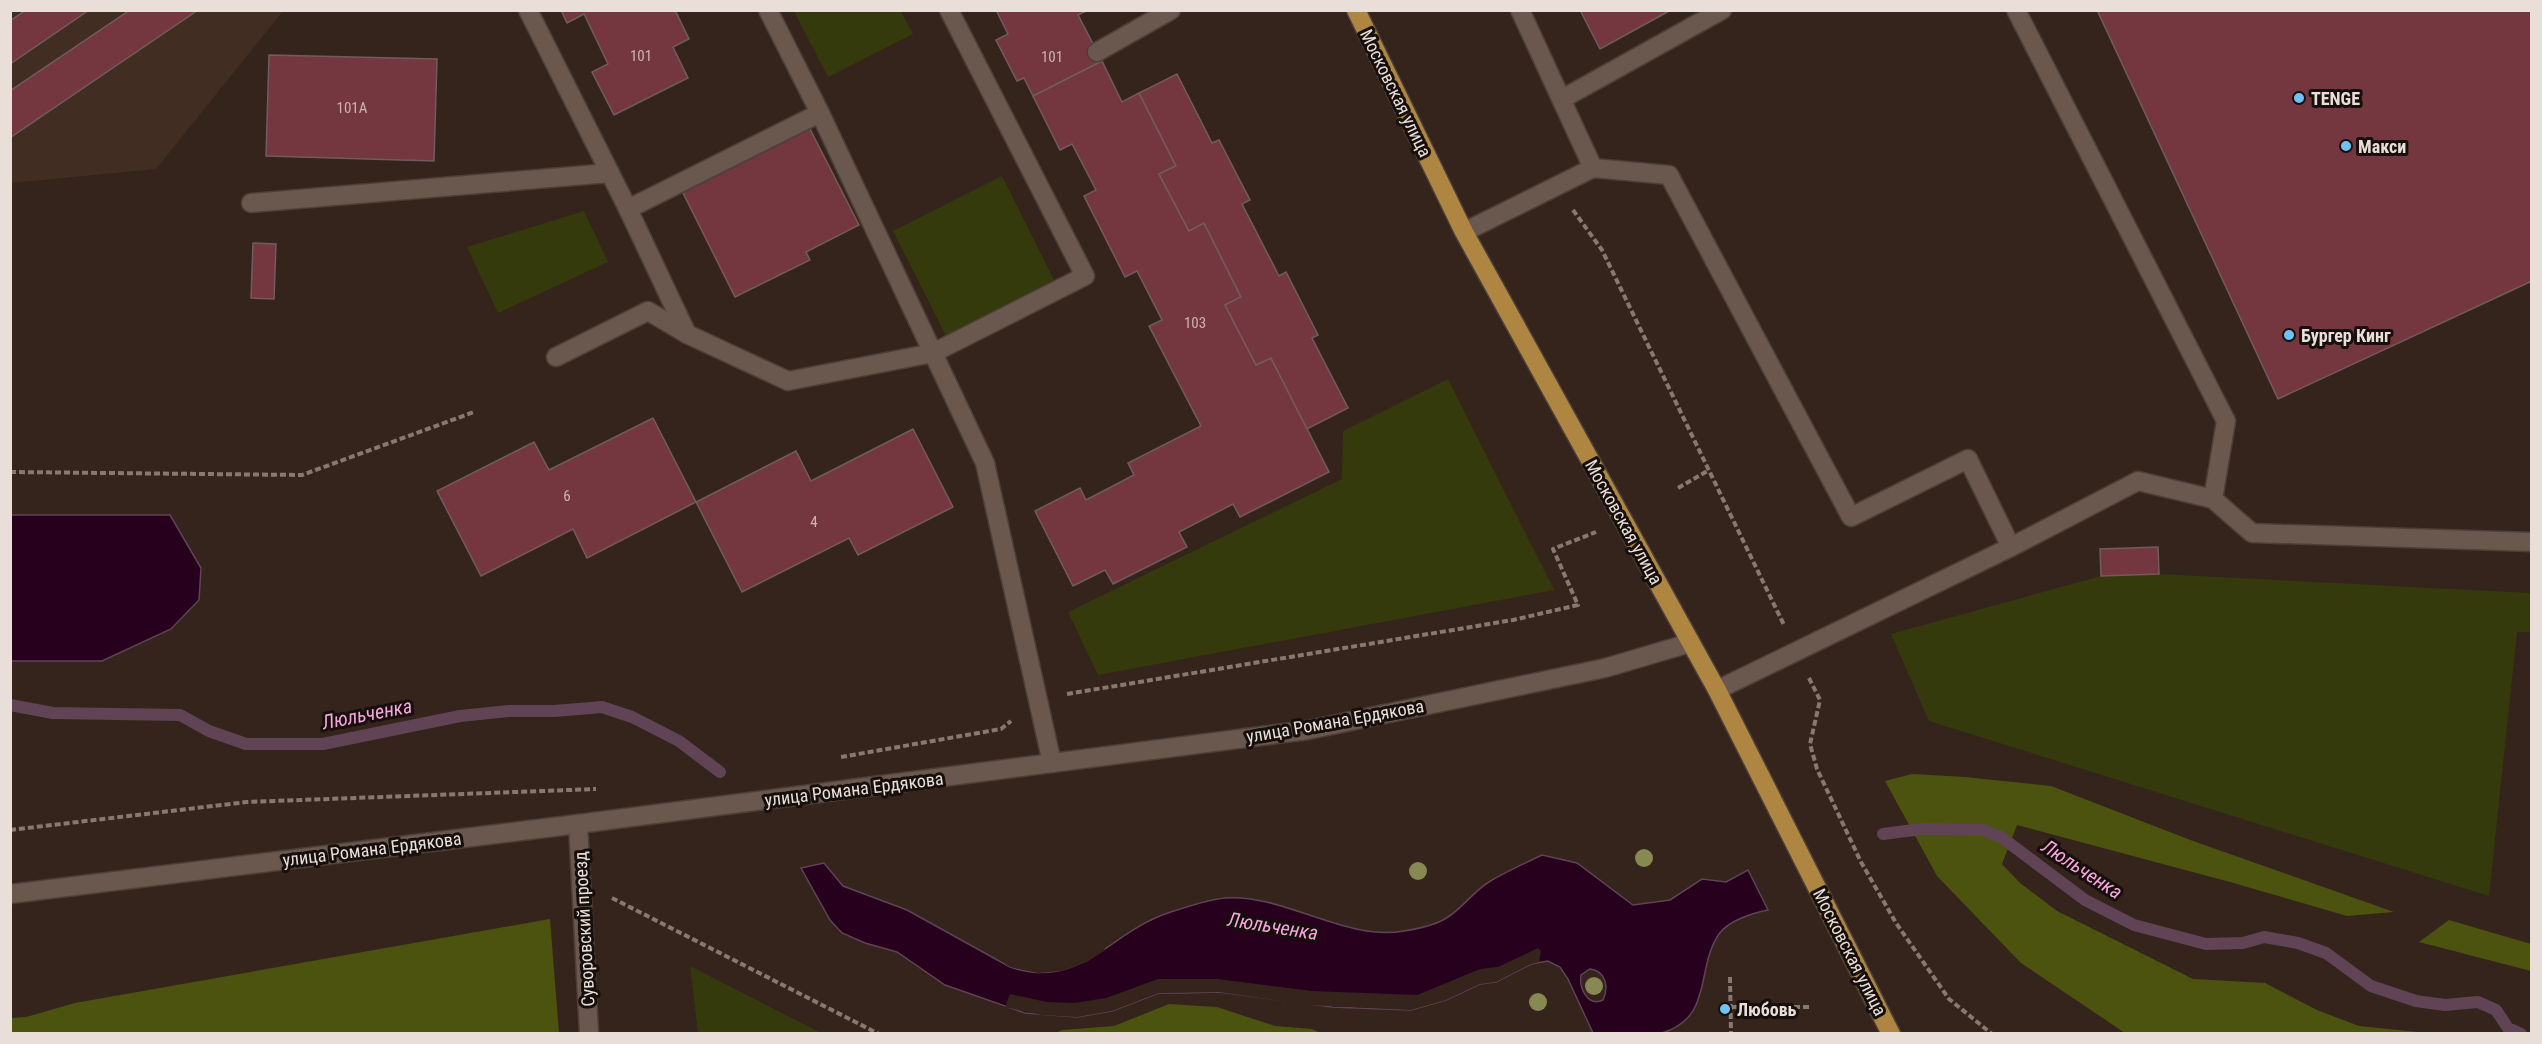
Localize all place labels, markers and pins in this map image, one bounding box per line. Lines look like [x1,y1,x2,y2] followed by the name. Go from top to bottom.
[2311,88,2360,109] place label: TENGE
[2292,91,2306,105] marker: TENGE
[2358,136,2406,157] place label: Макси
[2339,139,2353,153] marker: Макси
[2301,325,2391,346] place label: Бургер Кинг
[2282,328,2296,342] marker: Бургер Кинг
[1737,999,1797,1020] place label: Любовь
[1718,1002,1732,1016] marker: Любовь

